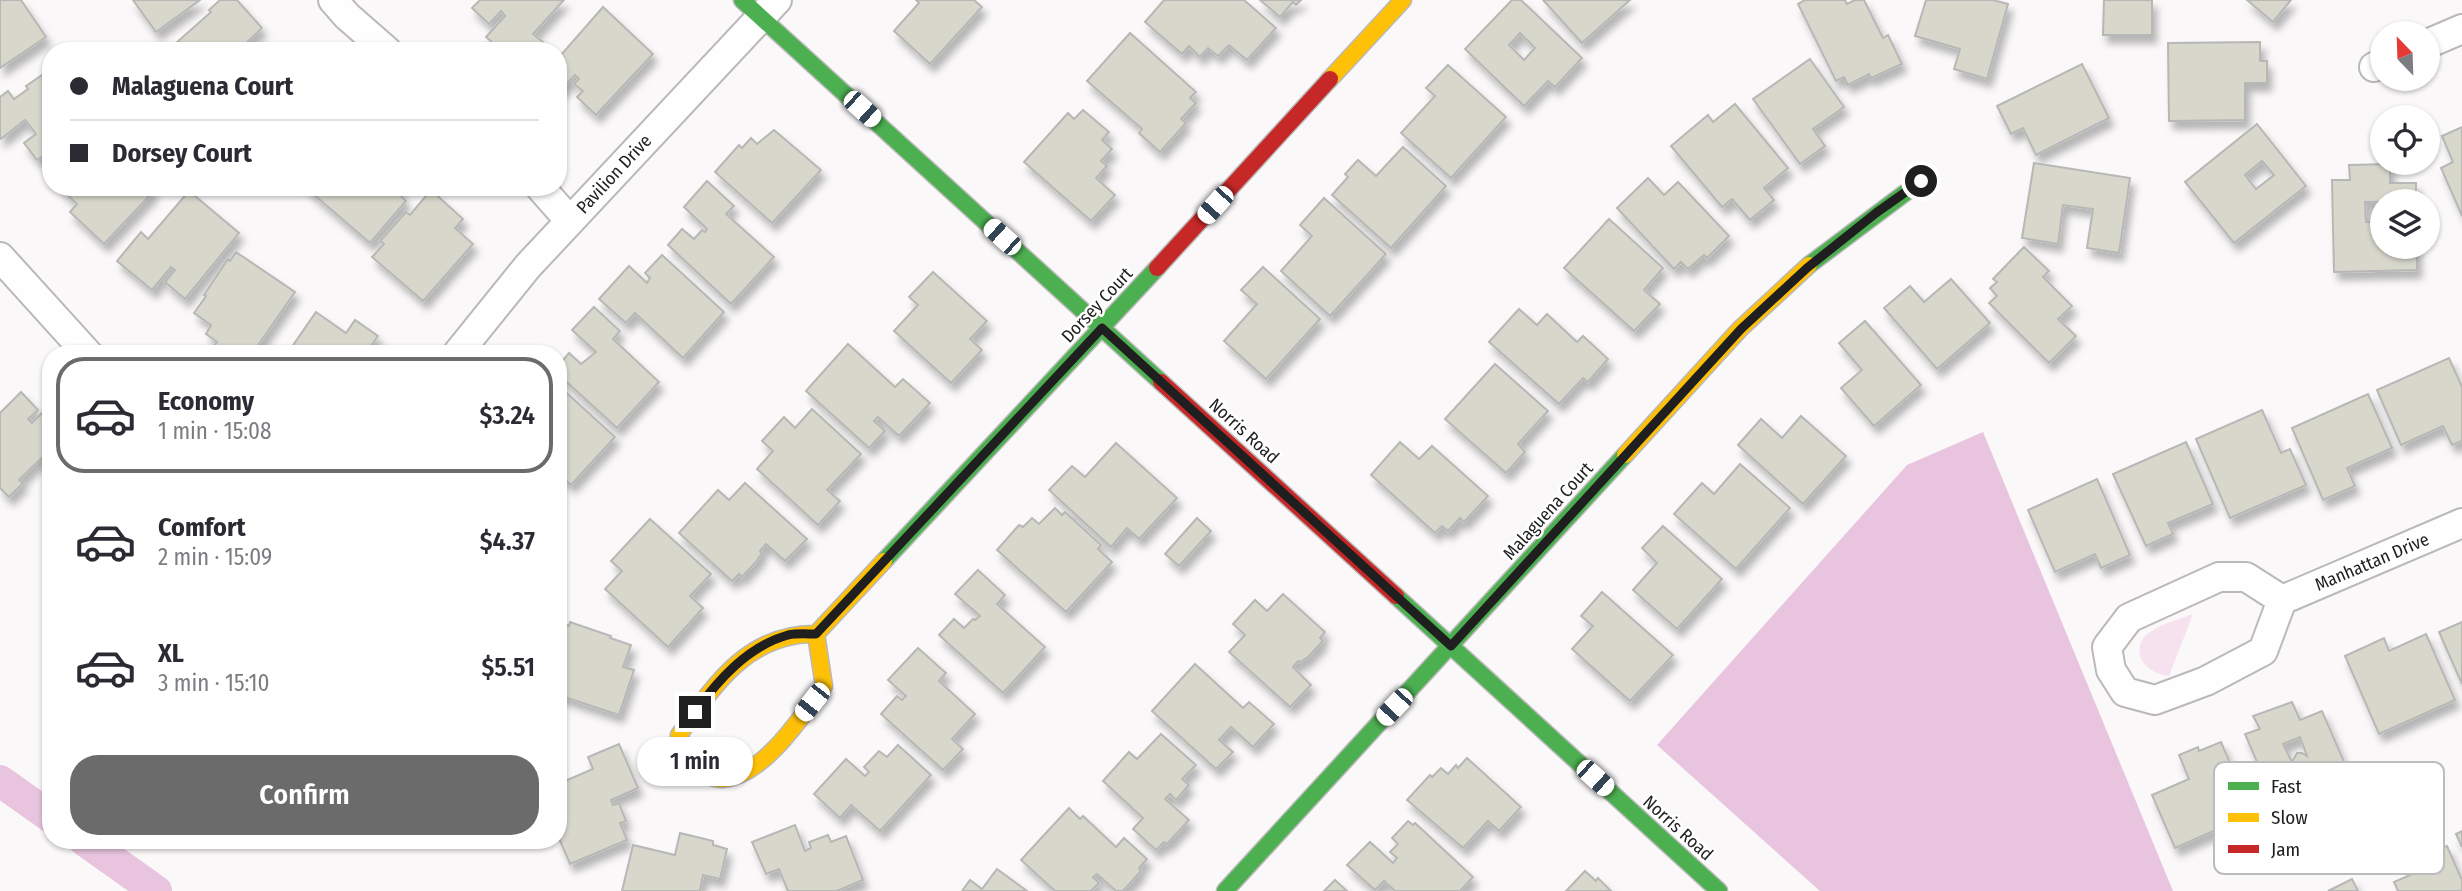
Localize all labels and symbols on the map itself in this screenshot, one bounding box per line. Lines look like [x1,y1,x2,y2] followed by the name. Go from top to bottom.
[2370,21,2440,91] north arrow
[840,87,885,131] car
[572,130,656,218] street label: Pavilion Drive
[1905,165,1937,197] route start
[1194,182,1237,228] car
[980,215,1025,259] car
[1057,263,1137,347] street label: Dorsey Court
[1204,394,1284,468] street label: Norris Road
[1498,458,1598,564] street label: Malaguena Court
[2312,528,2432,596] street label: Manhattan Drive
[791,679,834,725] car
[1372,684,1417,730] car
[679,696,711,728] route end
[637,736,753,786] callout: 1 min
[1573,756,1618,800] car
[2214,762,2444,874] legend
[2271,775,2302,798] text: Fast
[1638,791,1718,865] street label: Norris Road
[2271,806,2308,829] text: Slow
[2271,838,2300,861] text: Jam

